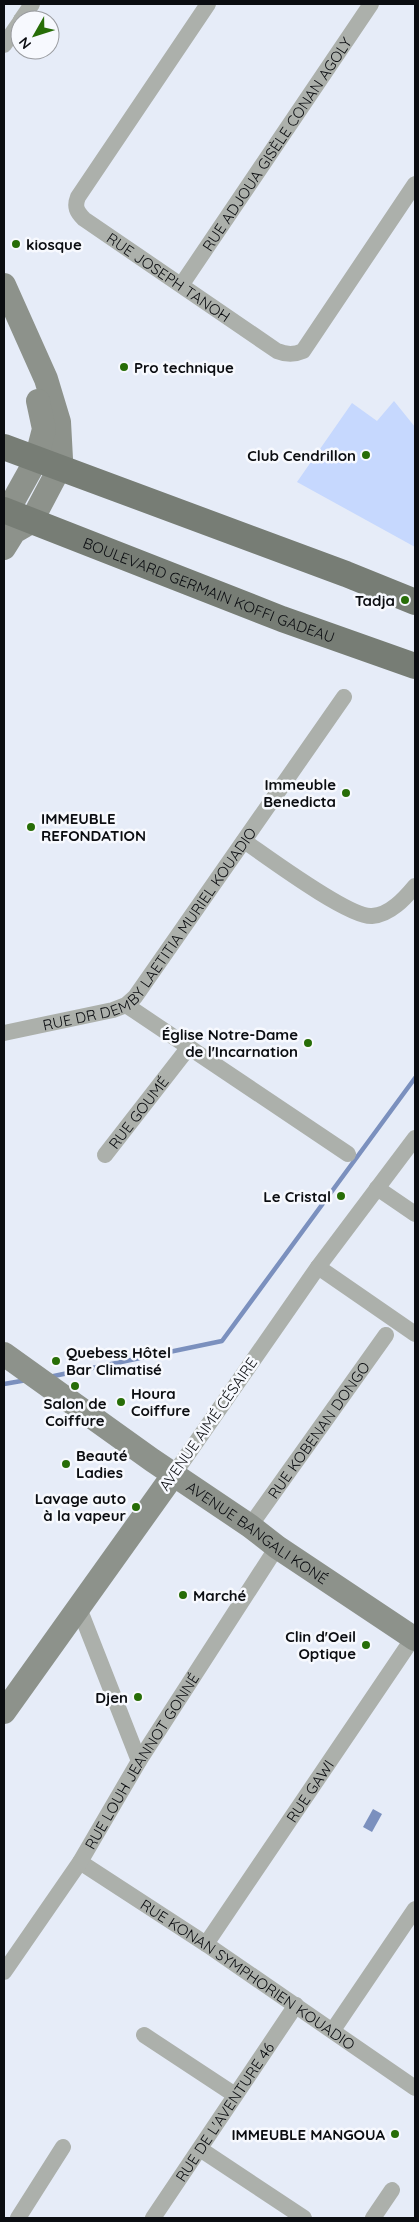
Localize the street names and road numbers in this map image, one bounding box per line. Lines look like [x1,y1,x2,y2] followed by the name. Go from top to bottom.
[198,33,356,254] street label: RUE ADJOUA GISÈLE CONAN AGOLY
[103,228,234,326] street label: RUE JOSEPH TANOH
[80,532,338,646] street label: BOULEVARD GERMAIN KOFFI GADEAU
[41,823,260,1034] street label: RUE DR DEMBY LAETITIA MURIEL KOUADIO
[104,1072,172,1153] street label: RUE GOUMÉ
[155,1354,261,1494] street label: AVENUE AIMÉ CÉSAIRE
[263,1358,374,1502] street label: RUE KOBENAN DONGO
[183,1477,332,1588] street label: AVENUE BANGALI KONÉ
[80,1669,203,1853] street label: RUE LOUH JEANNOT GONNÉ
[282,1756,338,1826] street label: RUE GAWI
[137,1895,359,2054] street label: RUE KONAN SYMPHORIEN KOUADIO
[171,2038,278,2185] street label: RUE DE L'AVENTURE 46

